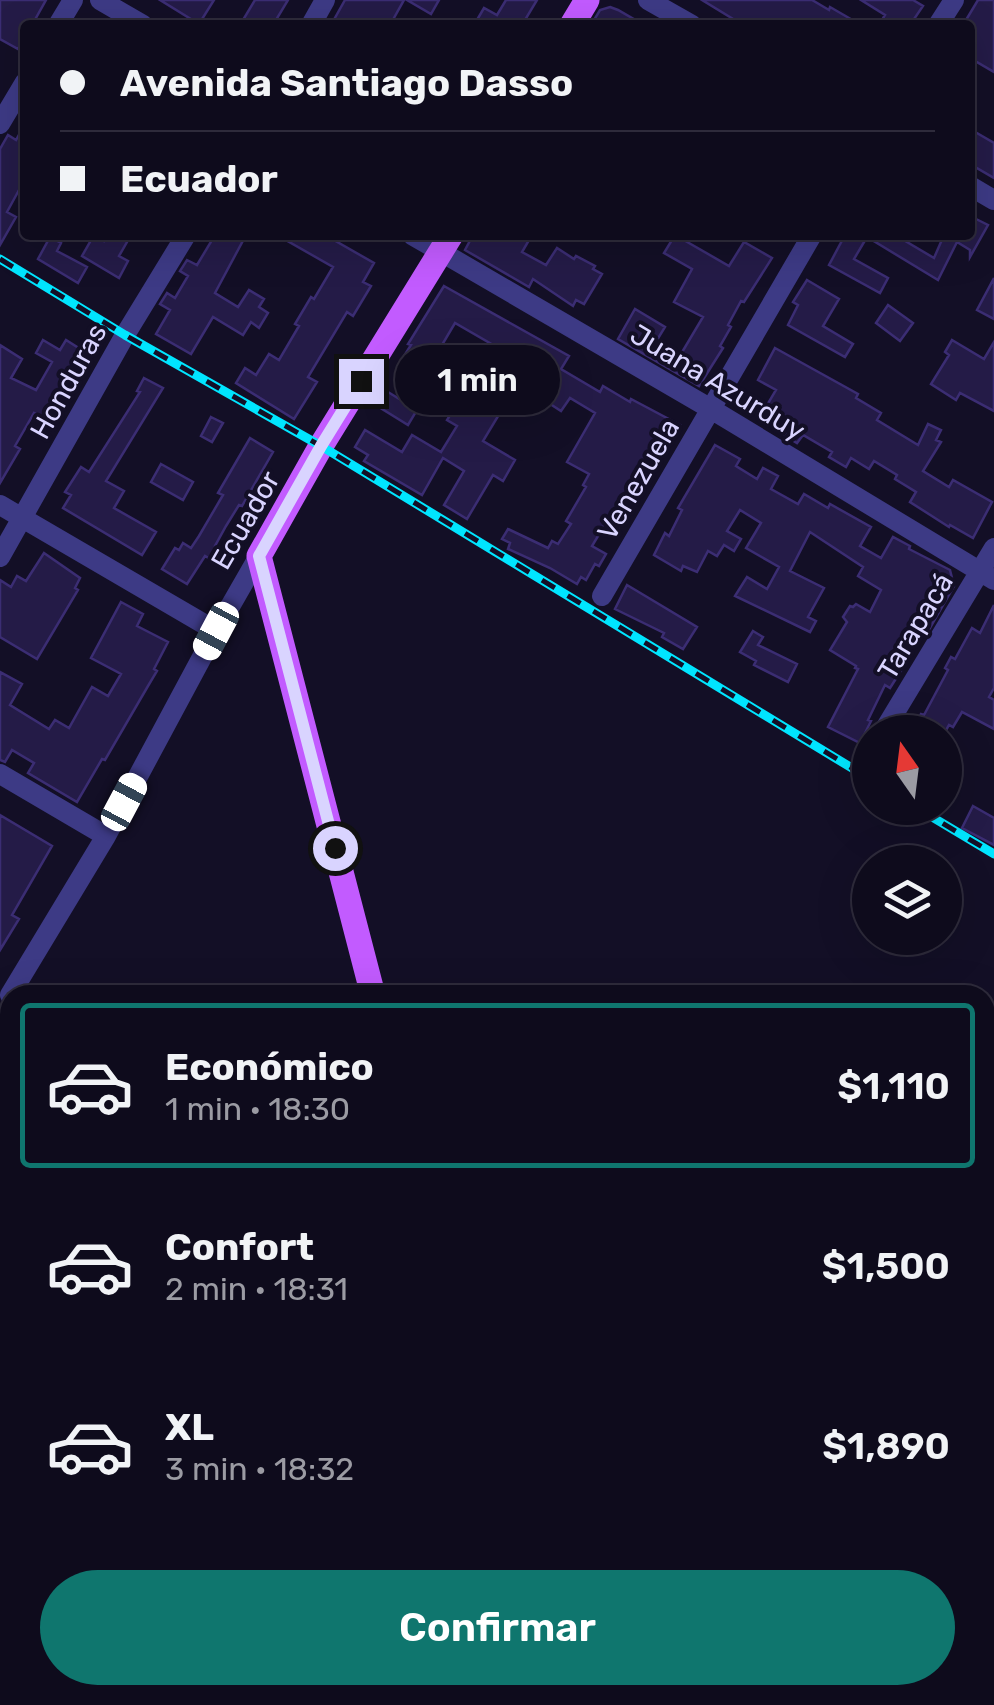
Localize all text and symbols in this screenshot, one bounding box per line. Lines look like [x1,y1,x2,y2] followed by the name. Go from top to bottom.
[120,60,573,106] text: Avenida Santiago Dasso
[120,156,278,202] text: Ecuador
[625,317,811,447] street label: Juana Azurduy
[23,318,114,445] street label: Honduras
[396,346,561,416] callout: 1 min
[339,359,384,404] route end
[437,361,518,399] text: 1 min
[591,413,686,546] street label: Venezuela
[204,465,287,575] street label: Ecuador
[871,567,960,685] street label: Tarapacá
[189,597,243,665] car
[852,715,962,825] north arrow
[852,715,962,955] map controls
[97,768,151,836] car
[313,826,358,871] route start
[852,845,962,955] button: layers
[45,1041,135,1131] icon: car
[165,1044,374,1090] text: Económico
[837,1063,950,1109] text: $1,110
[165,1090,350,1128] text: 1 min · 18:30
[45,1221,135,1311] icon: car
[165,1224,314,1270] text: Confort
[822,1243,950,1289] text: $1,500
[165,1270,348,1308] text: 2 min · 18:31
[45,1401,135,1491] icon: car
[165,1404,214,1450] text: XL
[822,1423,950,1469] text: $1,890
[165,1450,354,1488] text: 3 min · 18:32
[40,1570,955,1685] button: Confirmar

